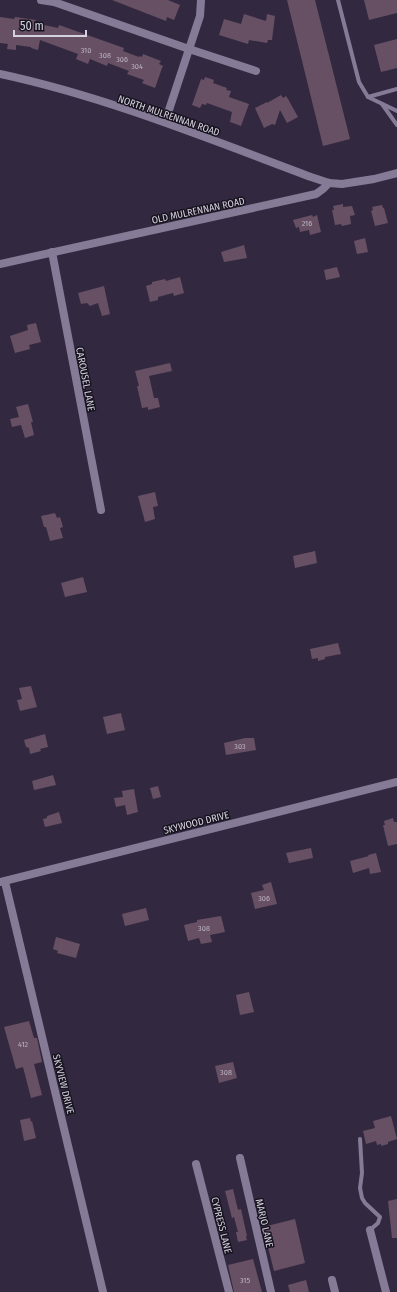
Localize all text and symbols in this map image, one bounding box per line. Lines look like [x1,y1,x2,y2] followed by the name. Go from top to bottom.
[14,12,86,38] scale bar
[20,19,44,33] text: 50 m
[81,46,91,55] house number: 310
[99,51,111,60] house number: 308
[116,55,128,64] house number: 306
[131,62,143,71] house number: 304
[116,93,221,139] street label: NORTH MULRENNAN ROAD
[151,195,246,227] street label: OLD MULRENNAN ROAD
[302,219,312,228] house number: 216
[73,346,97,412] street label: CAROUSEL LANE
[234,742,246,751] house number: 303
[162,809,231,837] street label: SKYWOOD DRIVE
[258,894,270,903] house number: 306
[198,924,210,933] house number: 308
[18,1040,29,1049] house number: 412
[50,1053,76,1116] street label: SKYVIEW DRIVE
[220,1068,232,1077] house number: 308
[208,1196,234,1255] street label: CYPRESS LANE
[253,1198,276,1249] street label: MARJO LANE
[240,1276,250,1285] house number: 315

